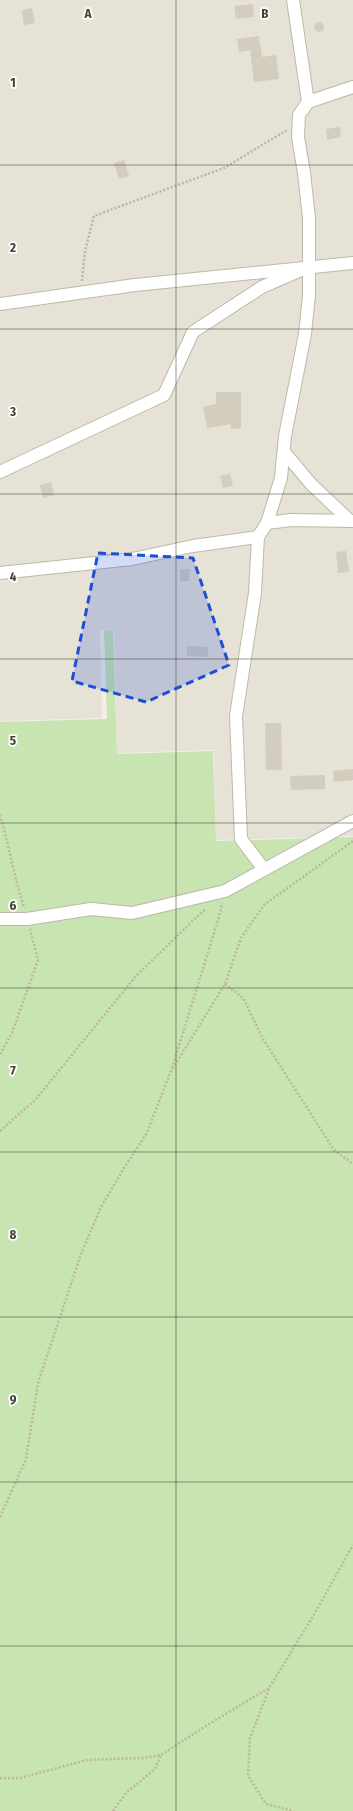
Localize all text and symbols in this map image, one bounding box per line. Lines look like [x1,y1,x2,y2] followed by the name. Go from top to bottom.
[83,6,92,21] text: A
[261,6,269,21] text: B
[10,75,16,90] text: 1
[9,240,16,255] text: 2
[9,404,16,419] text: 3
[10,569,17,584] text: 4
[10,733,16,748] text: 5
[10,898,17,913] text: 6
[10,1063,16,1078] text: 7
[10,1227,17,1242] text: 8
[10,1392,17,1407] text: 9

